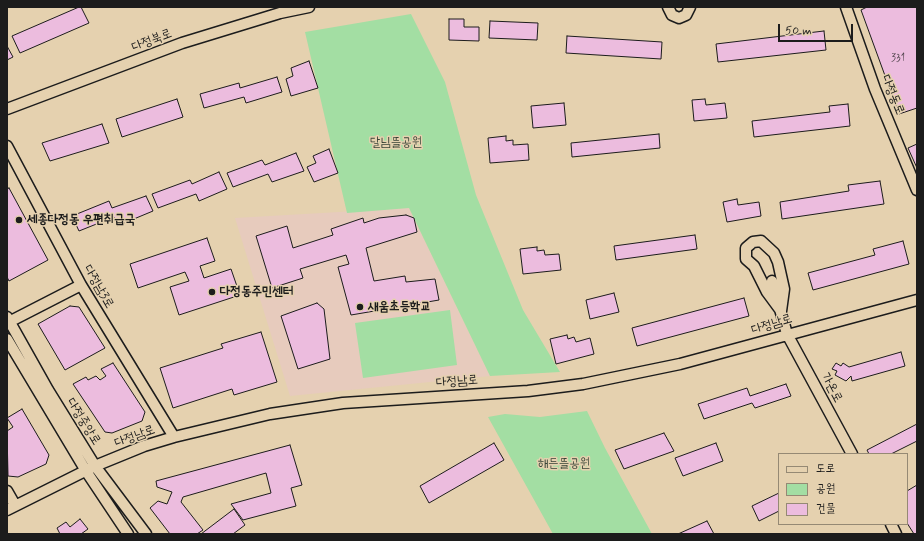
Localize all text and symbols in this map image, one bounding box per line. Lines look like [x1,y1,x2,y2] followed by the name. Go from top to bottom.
[780,16,855,42] scale bar
[785,23,812,39] text: 50 m
[130,26,174,56] street label: 다정북로
[891,52,905,66] house number: 331
[877,73,907,117] street label: 다정동로
[370,135,422,151] park label: 달님뜰공원
[27,212,135,228] place label: 세종다정동 우편취급국
[14,215,24,225] marker: 세종다정동 우편취급국
[79,262,117,312] street label: 다정남3로
[220,284,293,300] place label: 다정동주민센터
[207,287,217,297] marker: 다정동주민센터
[368,299,431,315] place label: 새움초등학교
[355,302,365,312] marker: 새움초등학교
[750,311,794,339] street label: 다정남로
[817,370,845,406] street label: 가온로
[436,373,478,391] street label: 다정남로
[63,396,103,448] street label: 다정중앙로
[113,423,157,451] street label: 다정남로
[778,453,908,525] legend
[538,456,590,472] park label: 해든뜰공원
[816,461,835,477] text: 도로
[816,481,835,497] text: 공원
[816,501,835,517] text: 건물

